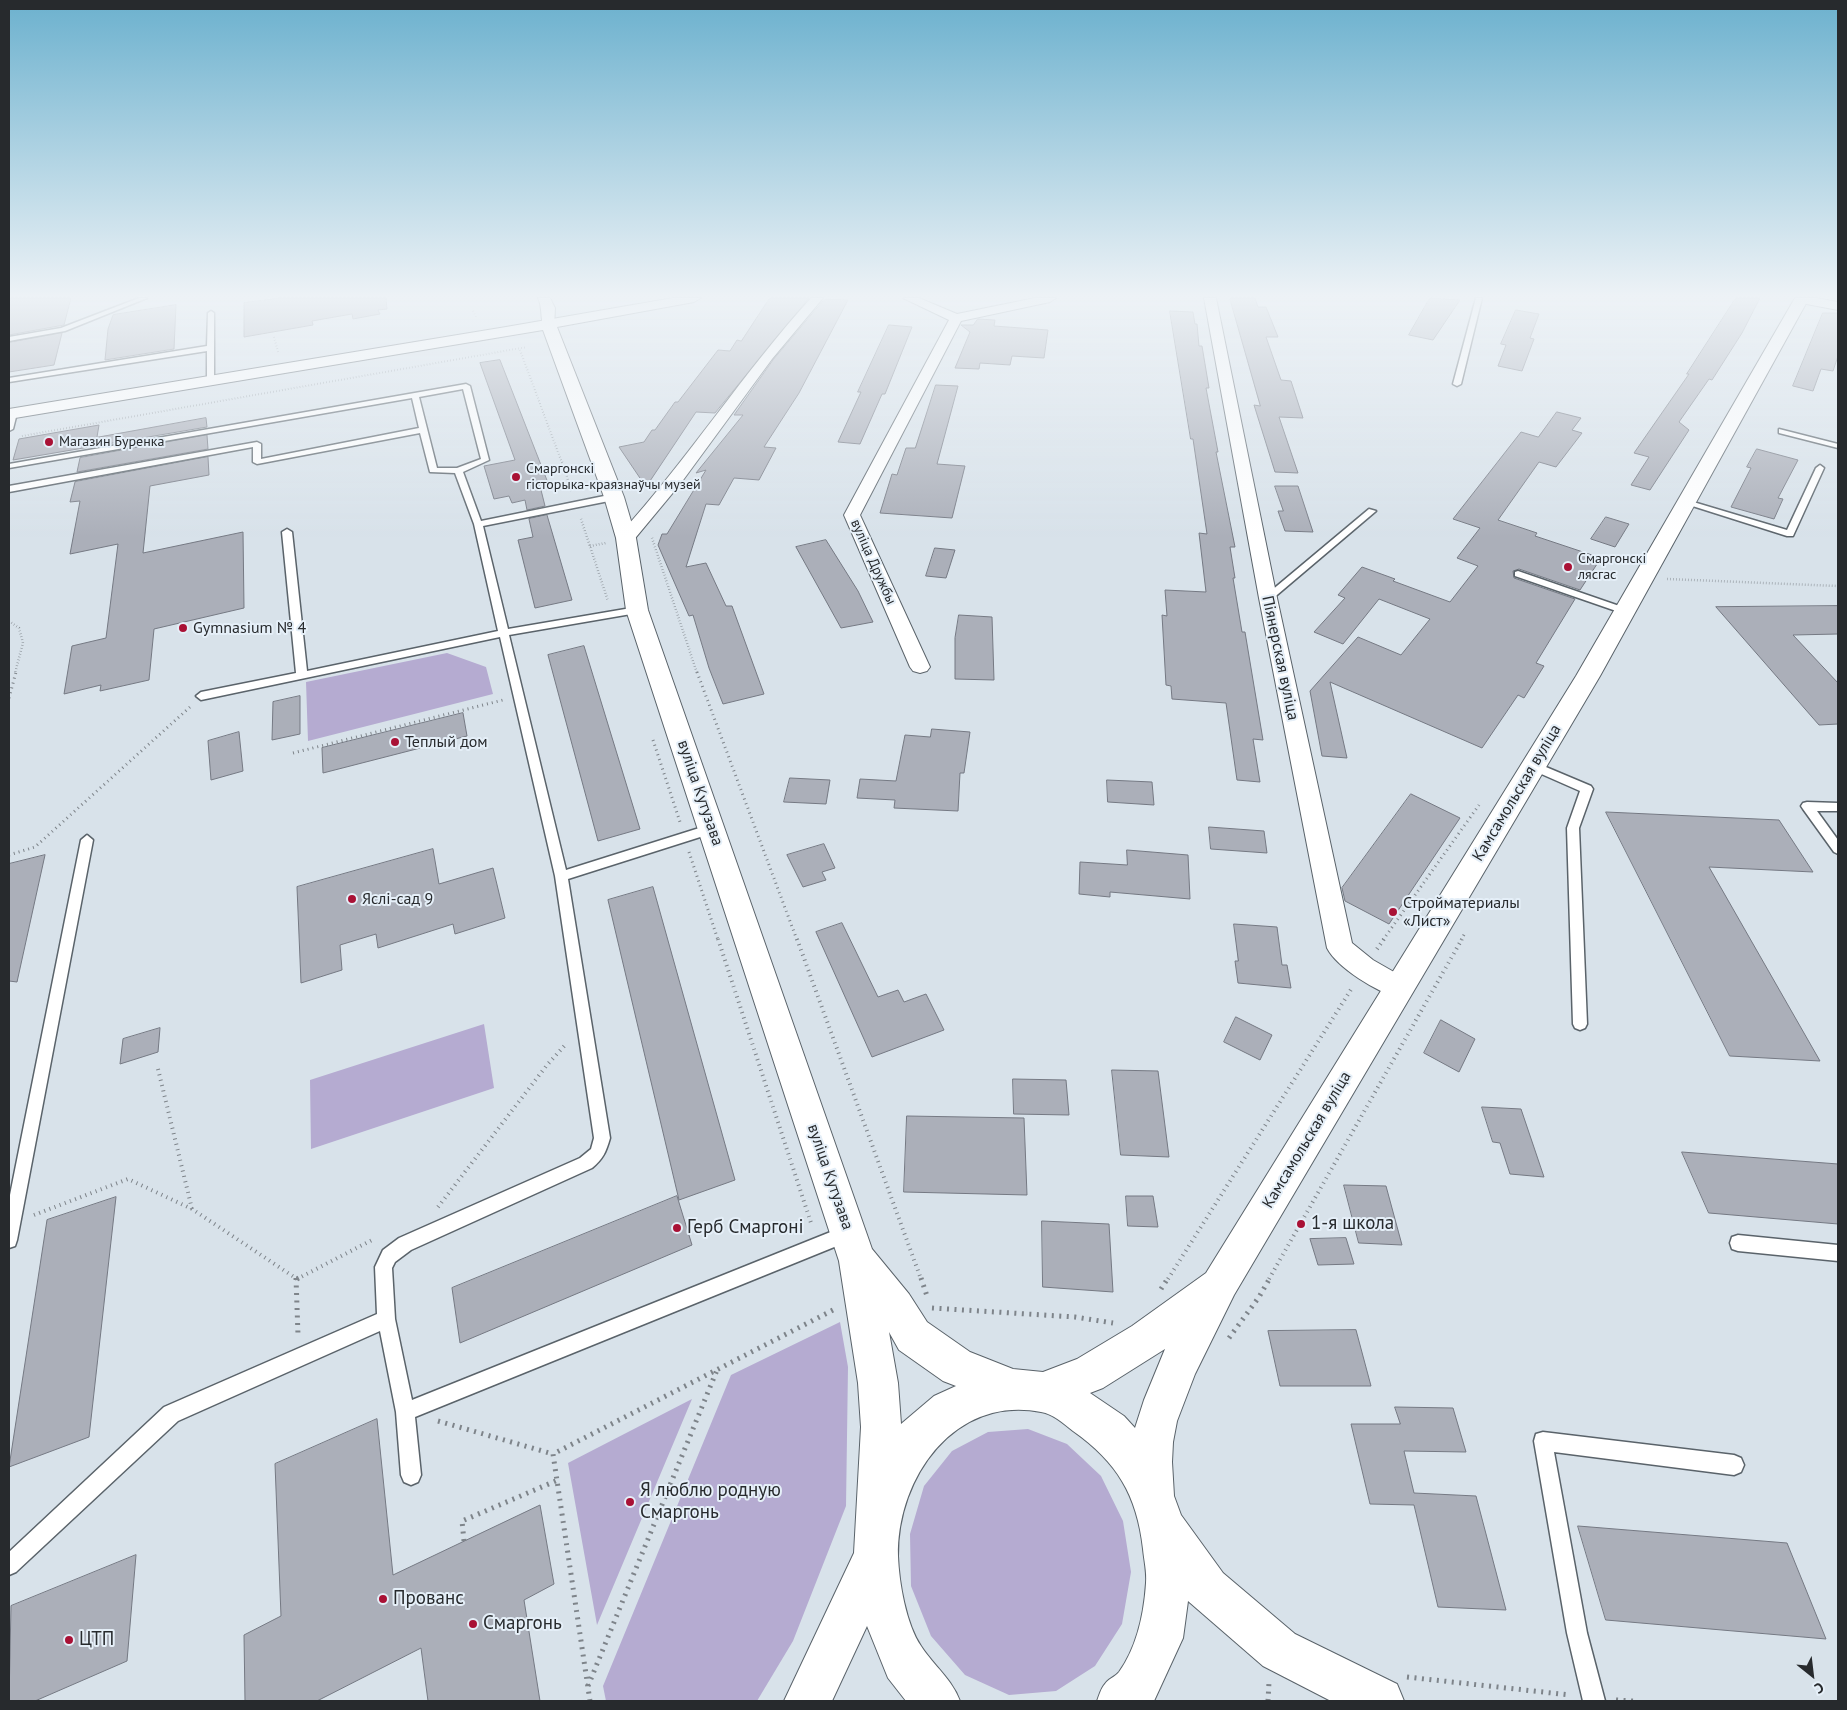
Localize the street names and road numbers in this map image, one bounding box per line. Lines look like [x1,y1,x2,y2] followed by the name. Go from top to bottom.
[847,517,899,607] street label: вуліца Дружбы
[1257,594,1303,722] street label: Піянерская вуліца
[1469,721,1565,865] street label: Камсамольская вуліца
[673,738,727,848] street label: вуліца Кутузава
[1259,1068,1355,1212] street label: Камсамольская вуліца
[803,1122,857,1232] street label: вуліца Кутузава

